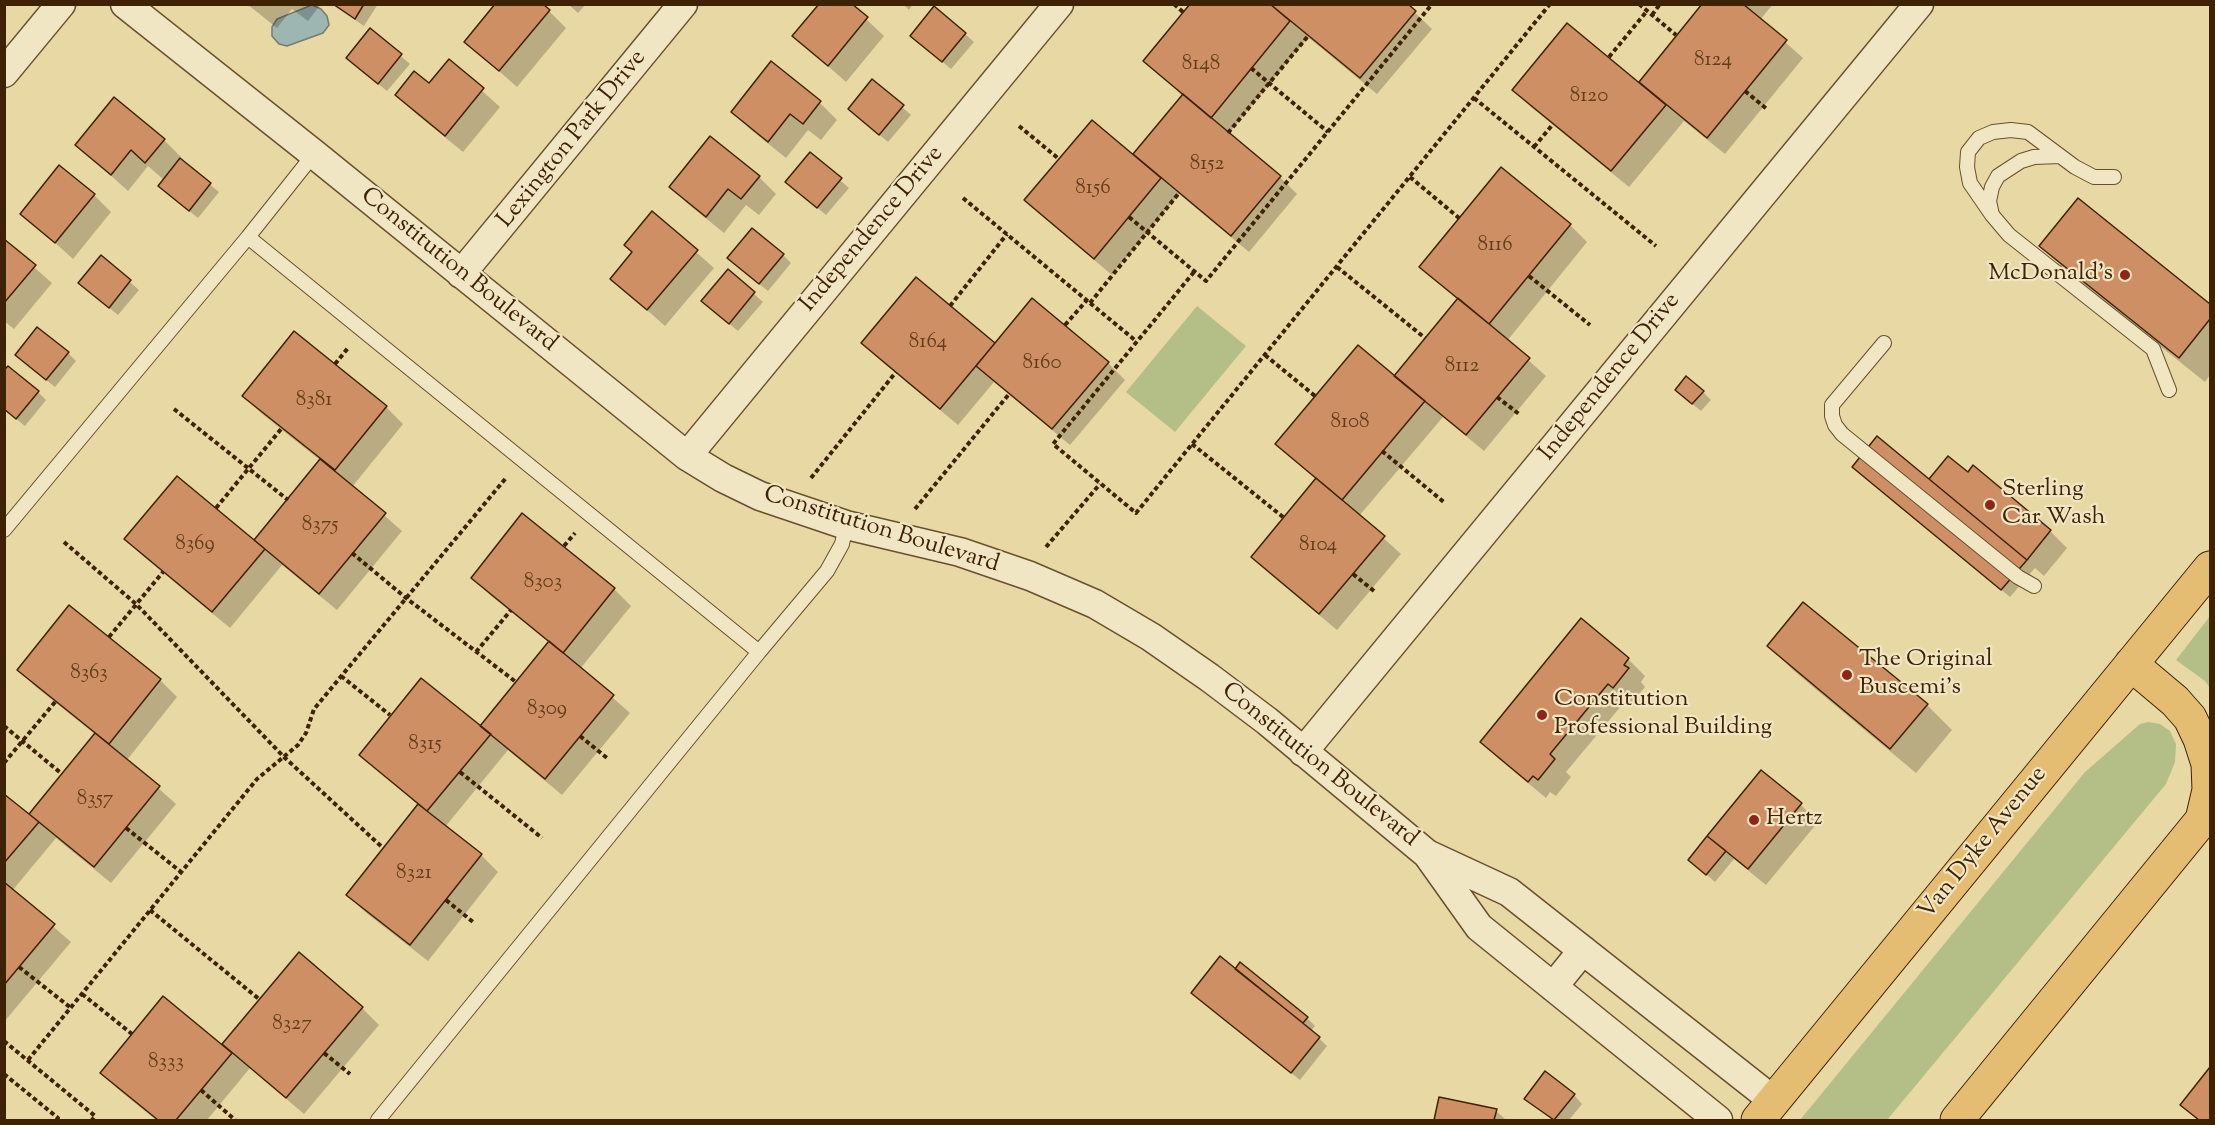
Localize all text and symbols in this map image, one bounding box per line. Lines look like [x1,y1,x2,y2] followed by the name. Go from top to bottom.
[492,45,654,235] street label: Lexington Park Drive
[1694,48,1732,74] house number: 8124
[1182,52,1220,78] house number: 8148
[1570,84,1608,110] house number: 8120
[795,141,951,319] street label: Independence Drive
[1190,152,1224,178] house number: 8152
[1075,176,1111,202] house number: 8156
[354,183,562,359] street label: Constitution Boulevard
[1477,233,1513,259] house number: 8116
[1988,261,2113,289] place label: McDonald's
[2118,268,2132,282] marker: McDonald's
[1534,288,1688,468] street label: Independence Drive
[909,330,947,356] house number: 8164
[1022,351,1062,377] house number: 8160
[1445,354,1479,380] house number: 8112
[296,388,332,414] house number: 8381
[1330,410,1370,436] house number: 8108
[2002,477,2106,533] place label: Sterling Car Wash
[760,481,1002,581] street label: Constitution Boulevard
[1983,498,1997,512] marker: Sterling Car Wash
[302,513,338,539] house number: 8375
[175,532,215,558] house number: 8369
[1299,533,1337,559] house number: 8104
[524,570,562,596] house number: 8303
[1859,647,1993,703] place label: The Original Buscemi's
[70,661,108,687] house number: 8363
[1840,668,1854,682] marker: The Original Buscemi's
[1215,678,1423,854] street label: Constitution Boulevard
[1554,687,1772,743] place label: Constitution Professional Building
[527,697,567,723] house number: 8309
[1535,708,1549,722] marker: Constitution Professional Building
[408,732,442,758] house number: 8315
[1914,762,2054,926] street label: Van Dyke Avenue
[77,787,113,813] house number: 8357
[1766,806,1822,834] place label: Hertz
[1747,813,1761,827] marker: Hertz
[396,861,432,887] house number: 8321
[272,1012,312,1038] house number: 8327
[148,1050,184,1076] house number: 8333

